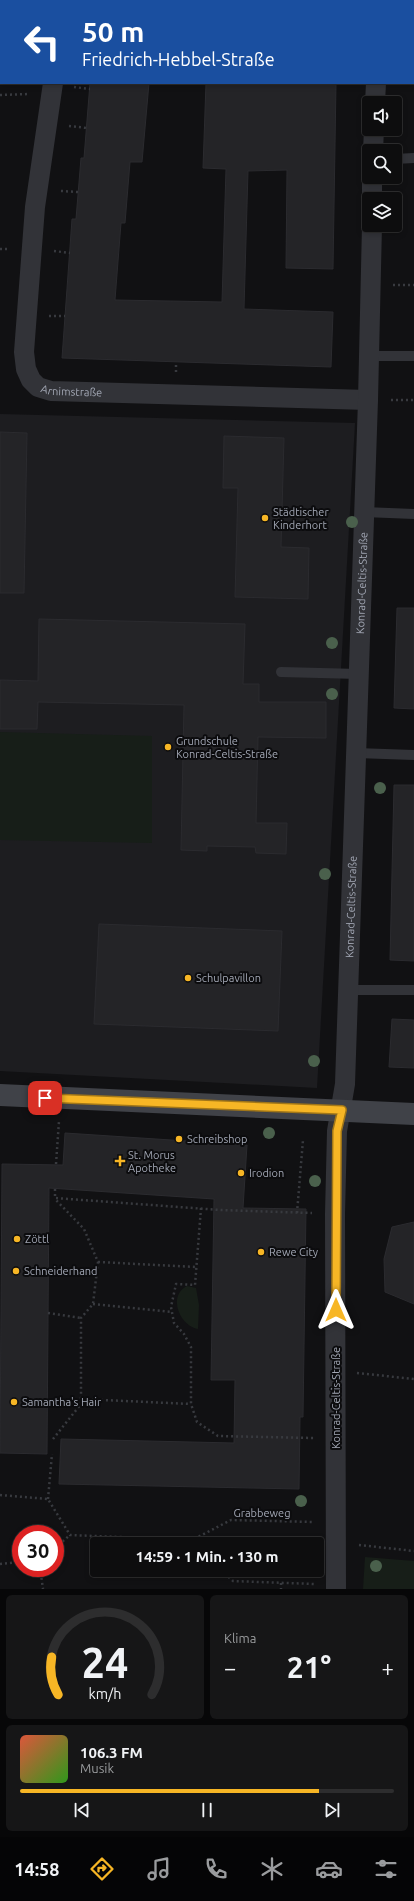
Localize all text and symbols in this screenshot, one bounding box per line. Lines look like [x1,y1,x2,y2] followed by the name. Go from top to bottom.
[16,16,68,68] icon: left
[82,16,144,47] text: 50 m
[82,49,275,69] text: Friedrich-Hebbel-Straße
[362,96,402,232] map controls
[362,96,402,136] button: sound
[362,144,402,184] button: search
[362,192,402,232] button: layers
[40,382,102,398] street label: Arnimstraße
[273,506,329,531] place label: Städtischer Kinderhort
[260,513,270,523] marker: Städtischer Kinderhort
[354,532,370,634] street label: Konrad-Celtis-Straße
[176,735,278,760] place label: Grundschule Konrad-Celtis-Straße
[163,742,173,752] marker: Grundschule Konrad-Celtis-Straße
[343,856,359,958] street label: Konrad-Celtis-Straße
[196,972,261,984] place label: Schulpavillon
[183,973,193,983] marker: Schulpavillon
[28,1081,62,1115] pin
[34,1087,56,1109] icon: arrive
[187,1133,247,1145] place label: Schreibshop
[174,1134,184,1144] marker: Schreibshop
[128,1149,176,1174] place label: St. Morus Apotheke
[115,1156,125,1166] marker: St. Morus Apotheke
[249,1167,284,1179] place label: Irodion
[236,1168,246,1178] marker: Irodion
[25,1233,49,1245] place label: Zöttl
[12,1234,22,1244] marker: Zöttl
[269,1246,319,1258] place label: Rewe City
[256,1247,266,1257] marker: Rewe City
[24,1265,98,1277] place label: Schneiderhand
[11,1266,21,1276] marker: Schneiderhand
[315,1289,357,1331] position arrow
[330,1347,342,1449] street label: Konrad-Celtis-Straße
[22,1396,102,1408] place label: Samantha's Hair
[9,1397,19,1407] marker: Samantha's Hair
[234,1507,290,1519] street label: Grabbeweg
[12,1525,64,1577] speed limit sign: 30
[136,1548,279,1565] text: 14:59 · 1 Min. · 130 m
[224,1631,256,1645] text: Klima
[82,1639,128,1686] text: 24
[287,1650,331,1684] text: 21°
[224,1655,236,1680] text: −
[382,1655,394,1680] text: +
[89,1686,121,1702] text: km/h
[80,1744,143,1761] text: 106.3 FM
[80,1761,114,1775] text: Musik
[71,1799,93,1821] icon: previous
[196,1799,218,1821] icon: pause
[321,1799,343,1821] icon: next
[88,1855,116,1883] icon: directions
[145,1855,173,1883] icon: music
[202,1855,230,1883] icon: phone
[258,1855,286,1883] icon: climate
[315,1855,343,1883] icon: car
[372,1855,400,1883] icon: filters
[14,1859,59,1879] text: 14:58

